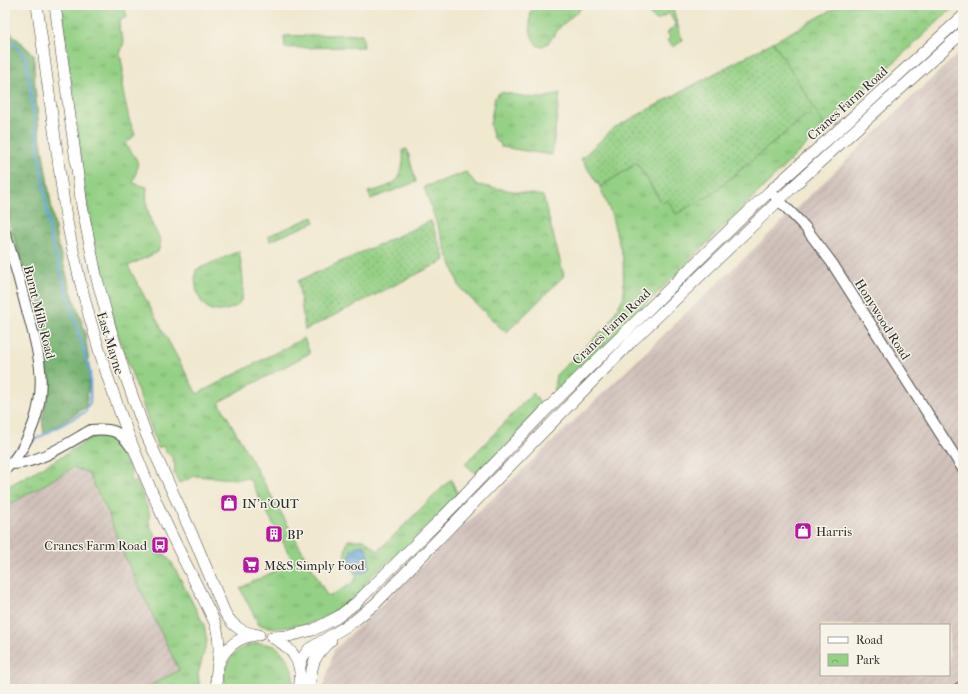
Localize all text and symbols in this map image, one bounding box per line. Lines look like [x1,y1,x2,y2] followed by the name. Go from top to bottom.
[804,63,891,143] street label: Cranes Farm Road
[21,264,59,361] street label: Burnt Mills Road
[852,276,914,363] street label: Honywood Road
[569,285,654,367] street label: Cranes Farm Road
[94,310,127,377] street label: East Mayne
[219,493,239,513] shop icon: IN'n'OUT
[242,496,299,511] place label: IN'n'OUT
[793,521,813,541] shop icon: Harris
[264,524,284,544] building icon: BP
[816,524,852,539] place label: Harris
[287,527,303,542] place label: BP
[150,535,170,555] bus stop icon: Cranes Farm Road
[44,538,148,553] place label: Cranes Farm Road
[241,555,261,575] supermarket icon: M&S Simply Food
[264,558,365,573] place label: M&S Simply Food
[820,624,950,676] legend
[856,633,883,647] text: Road
[856,653,881,667] text: Park

